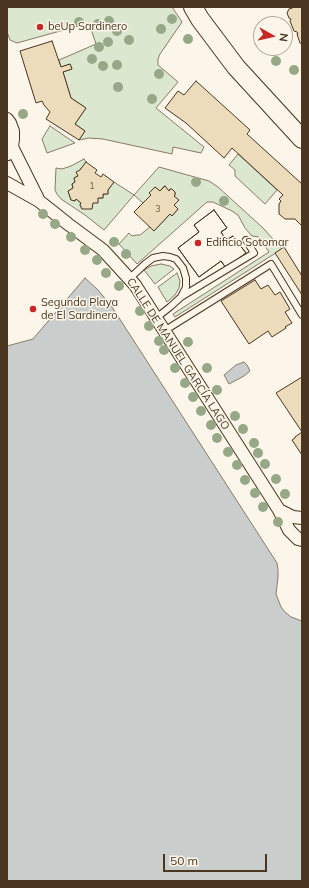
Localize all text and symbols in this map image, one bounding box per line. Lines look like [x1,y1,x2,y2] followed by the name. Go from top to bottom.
[253,16,293,56] north arrow
[48,20,127,34] place label: beUp Sardinero
[35,22,45,32] marker: beUp Sardinero
[276,32,291,43] text: N
[89,181,95,191] house number: 1
[155,204,161,214] house number: 3
[206,236,289,250] place label: Edificio Sotomar
[193,238,203,248] marker: Edificio Sotomar
[124,275,232,433] street label: CALLE DE MANUEL GARCÍA LAGO
[41,296,118,322] place label: Segunda Playa de El Sardinero
[28,304,38,314] marker: Segunda Playa de El Sardinero
[165,846,269,872] scale bar
[170,853,198,868] text: 50 m

